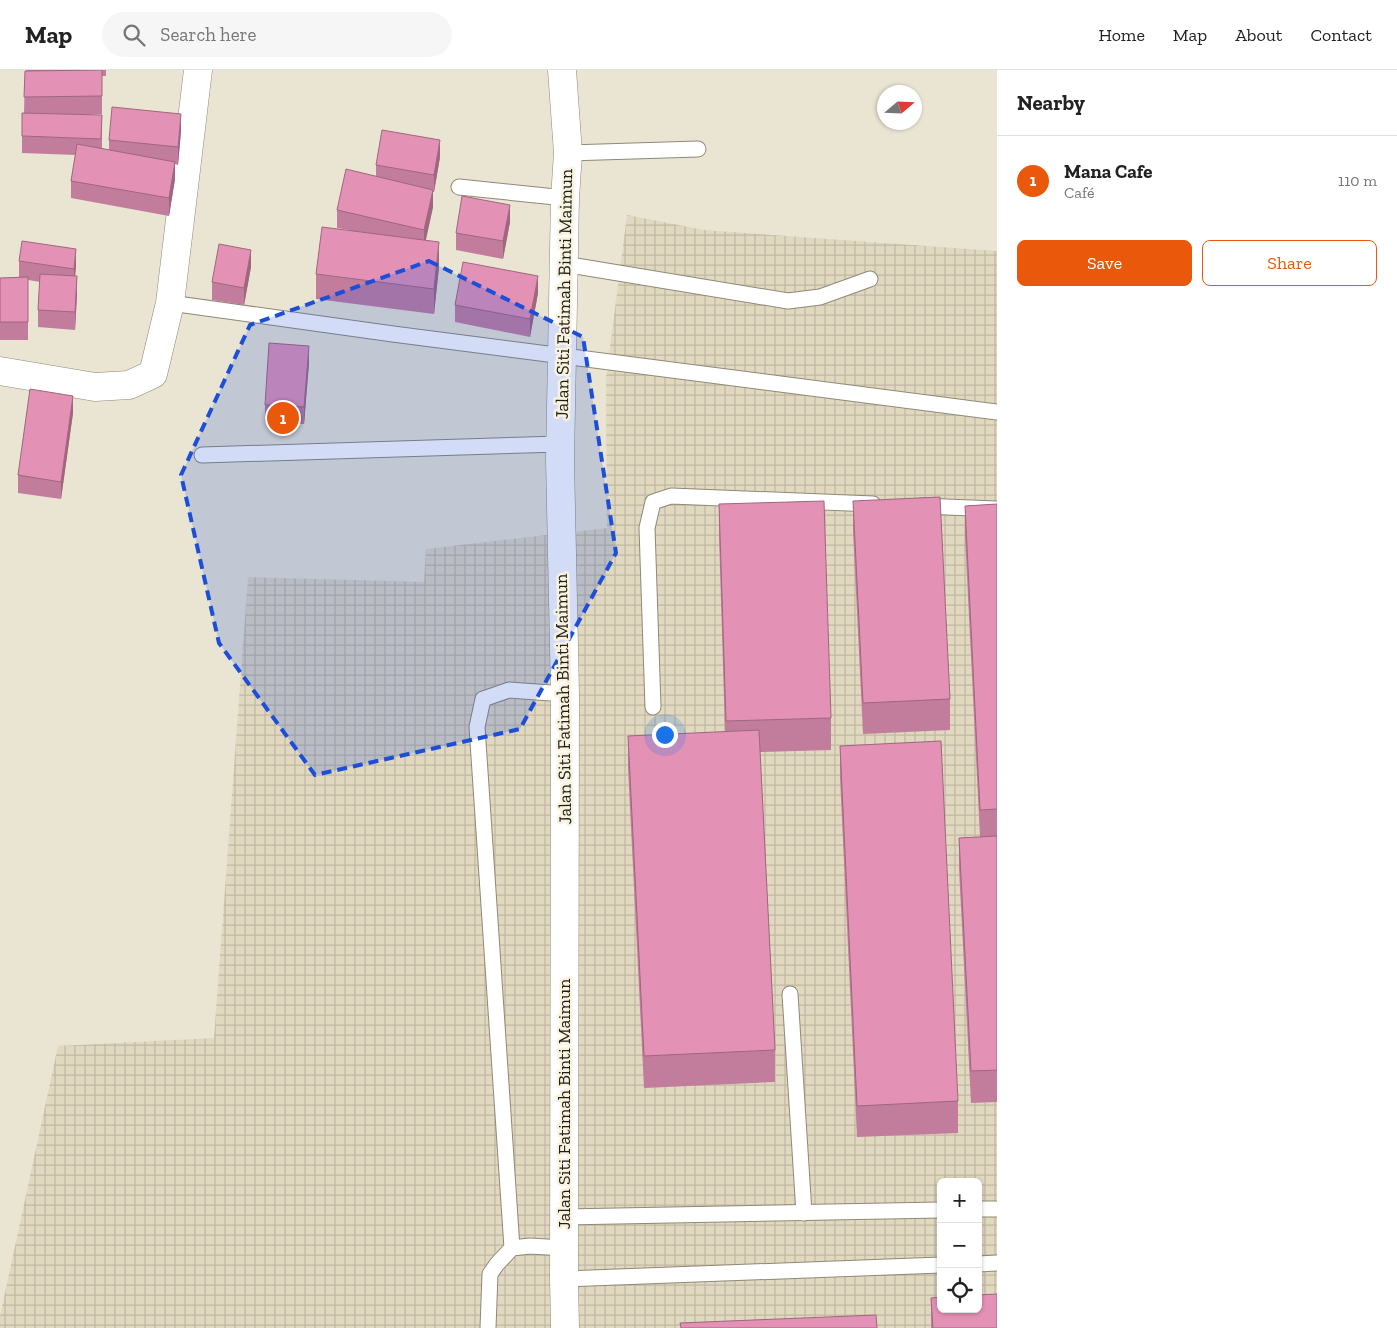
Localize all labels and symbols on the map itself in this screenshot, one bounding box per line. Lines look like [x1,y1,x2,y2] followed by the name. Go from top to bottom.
[877,85,922,130] north arrow
[551,168,577,419] street label: Jalan Siti Fatimah Binti Maimun
[267,399,299,437] pin: 1
[550,573,576,824] street label: Jalan Siti Fatimah Binti Maimun
[652,722,678,748] your location
[553,978,575,1229] street label: Jalan Siti Fatimah Binti Maimun

